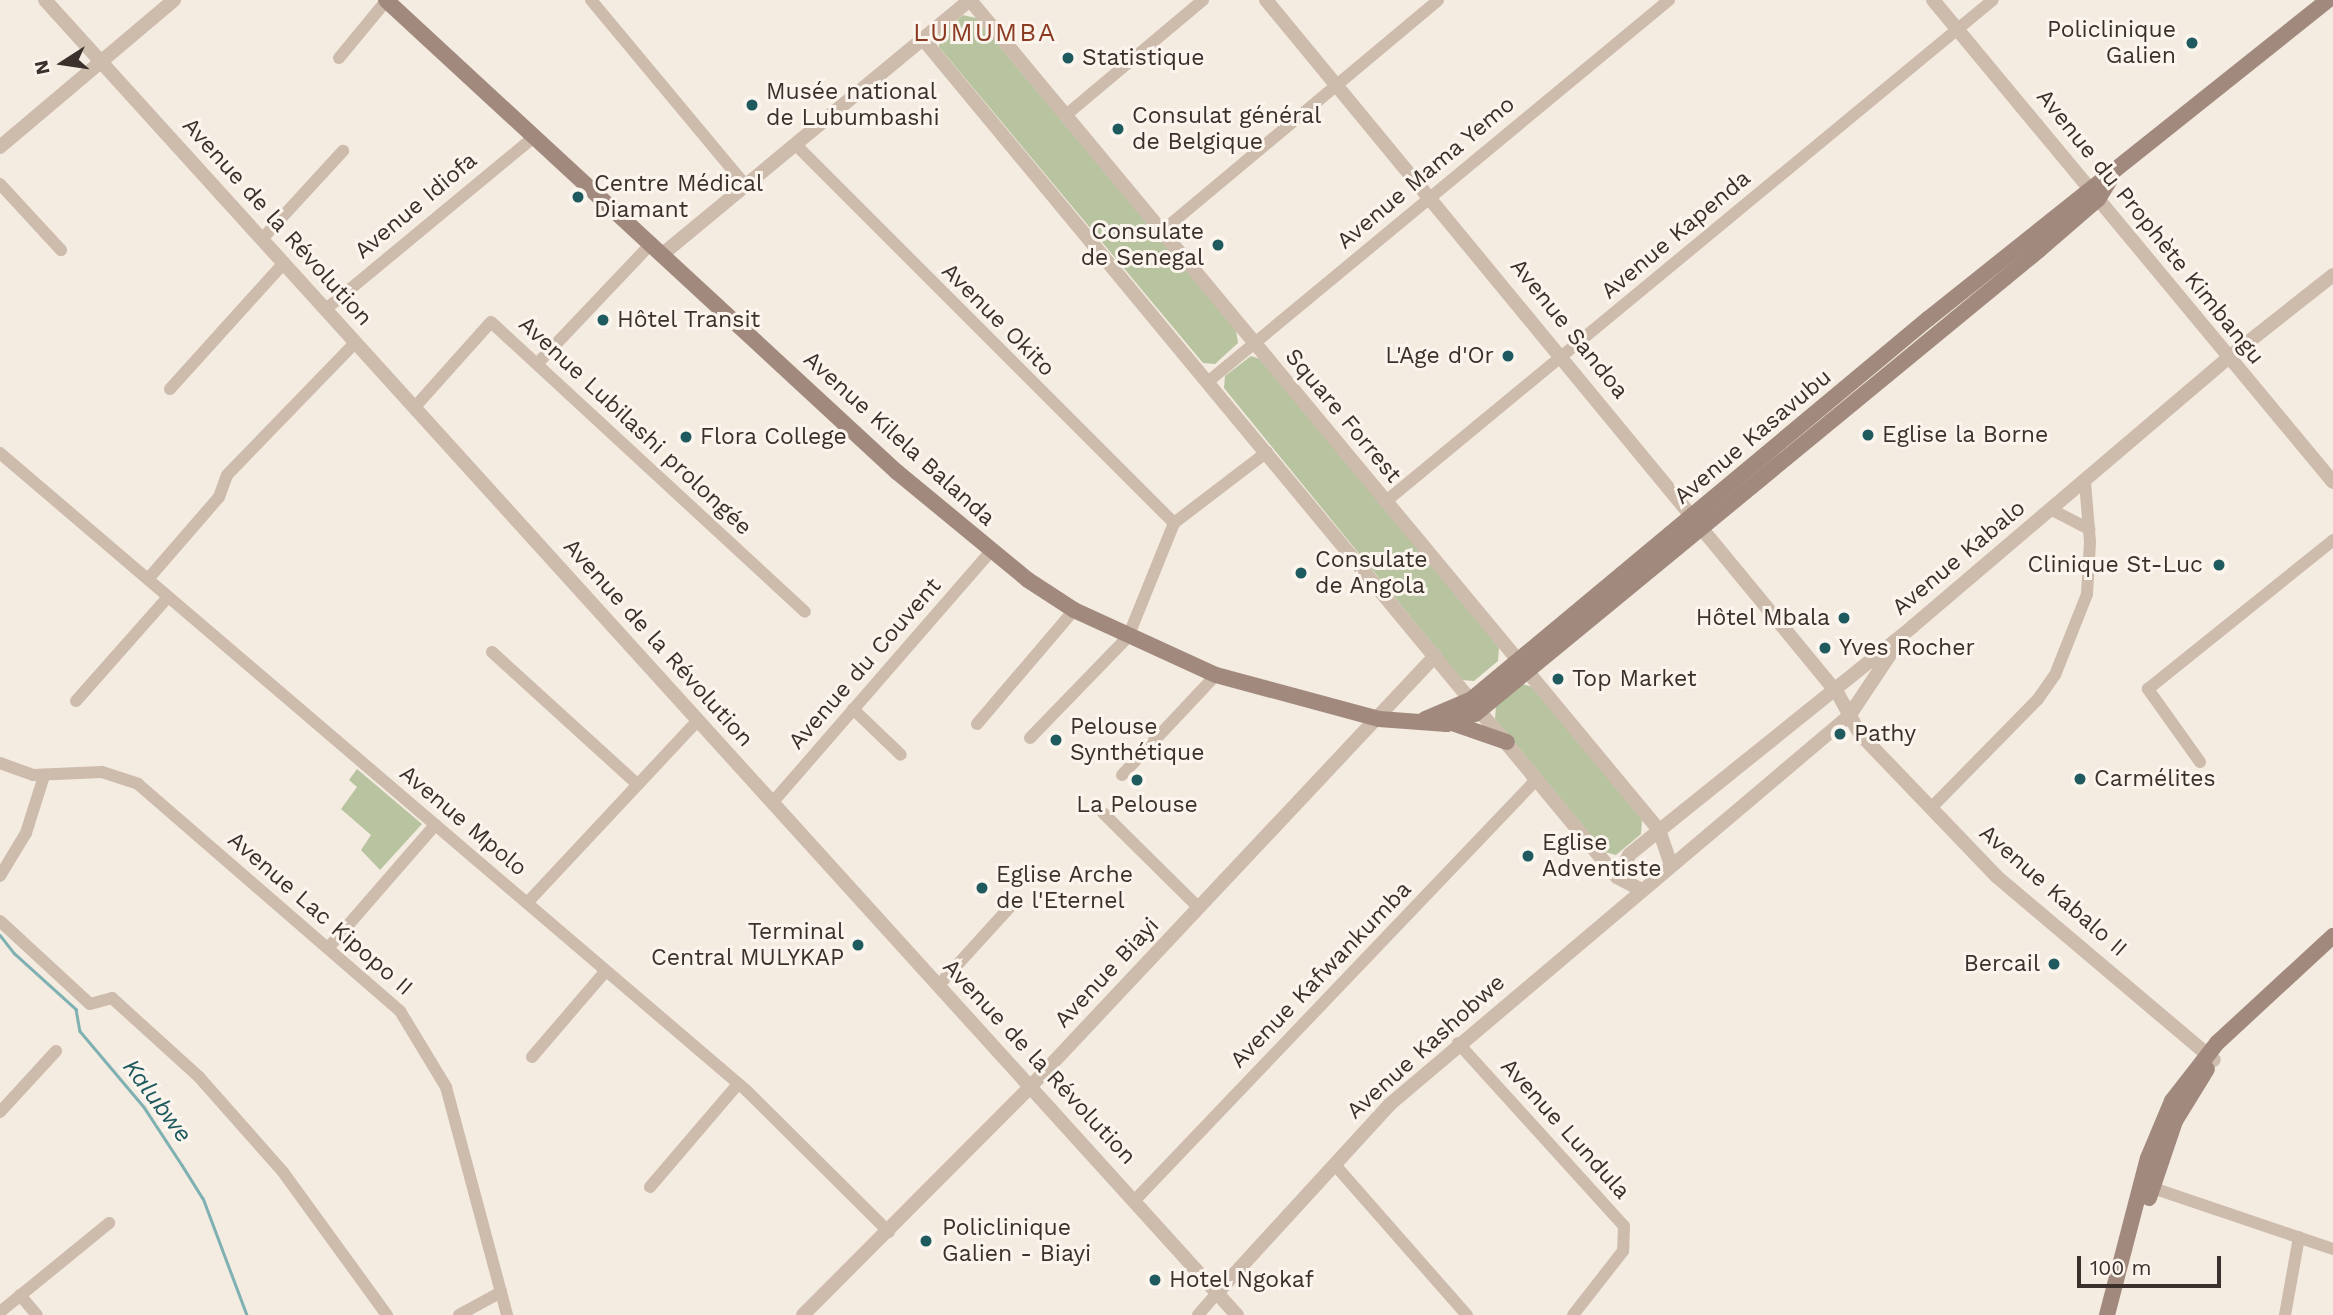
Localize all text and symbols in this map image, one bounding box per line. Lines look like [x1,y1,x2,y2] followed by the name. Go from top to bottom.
[2047,16,2176,70] place label: Policlinique Galien
[914,17,1056,49] district label: LUMUMBA
[28,28,98,98] north arrow
[2182,33,2202,53] marker: Policlinique Galien
[1082,44,1204,72] place label: Statistique
[1060,50,1076,66] marker: Statistique
[29,58,55,77] text: N
[766,78,940,132] place label: Musée national de Lubumbashi
[2030,84,2270,370] street label: Avenue du Prophète Kimbangu
[1331,90,1521,256] street label: Avenue Mama Yemo
[744,97,760,113] marker: Musée national de Lubumbashi
[1132,102,1321,156] place label: Consulat général de Belgique
[176,112,378,332] street label: Avenue de la Révolution
[1110,121,1126,137] marker: Consulat général de Belgique
[349,147,483,265] street label: Avenue Idiofa
[1596,165,1756,305] street label: Avenue Kapenda
[594,170,763,224] place label: Centre Médical Diamant
[568,187,588,207] marker: Centre Médical Diamant
[1081,218,1204,272] place label: Consulate de Senegal
[1210,237,1226,253] marker: Consulate de Senegal
[1504,253,1634,405] street label: Avenue Sandoa
[936,258,1060,382] street label: Avenue Okito
[617,306,762,334] place label: Hôtel Transit
[513,311,757,541] street label: Avenue Lubilashi prolongée
[595,312,611,328] marker: Hôtel Transit
[1385,342,1494,370] place label: L'Age d'Or
[1279,343,1407,489] street label: Square Forrest
[797,346,1001,532] street label: Avenue Kilela Balanda
[1500,348,1516,364] marker: L'Age d'Or
[1669,363,1837,511] street label: Avenue Kasavubu
[1882,421,2049,449] place label: Eglise la Borne
[700,423,847,451] place label: Flora College
[1860,427,1876,443] marker: Eglise la Borne
[678,429,694,445] marker: Flora College
[1887,494,2031,622] street label: Avenue Kabalo
[557,533,759,753] street label: Avenue de la Révolution
[1315,546,1428,600] place label: Consulate de Angola
[2028,551,2203,579] place label: Clinique St-Luc
[2209,555,2229,575] marker: Clinique St-Luc
[1293,565,1309,581] marker: Consulate de Angola
[783,573,947,755] street label: Avenue du Couvent
[1695,604,1830,632] place label: Hôtel Mbala
[1836,610,1852,626] marker: Hôtel Mbala
[1839,634,1975,662] place label: Yves Rocher
[1817,640,1833,656] marker: Yves Rocher
[1572,665,1697,693] place label: Top Market
[1550,671,1566,687] marker: Top Market
[1070,713,1205,767] place label: Pelouse Synthétique
[1854,720,1916,748] place label: Pathy
[1832,726,1848,742] marker: Pathy
[1048,732,1064,748] marker: Pelouse Synthétique
[394,760,532,882] street label: Avenue Mpolo
[2094,765,2216,793] place label: Carmélites
[2072,771,2088,787] marker: Carmélites
[1129,772,1145,788] marker: La Pelouse
[1076,791,1198,819] place label: La Pelouse
[1973,819,2133,963] street label: Avenue Kabalo II
[222,826,418,1002] street label: Avenue Lac Kipopo II
[1542,829,1661,883] place label: Eglise Adventiste
[1520,848,1536,864] marker: Eglise Adventiste
[996,861,1134,915] place label: Eglise Arche de l'Eternel
[1225,876,1417,1074] street label: Avenue Kafwankumba
[974,880,990,896] marker: Eglise Arche de l'Eternel
[1049,912,1165,1034] street label: Avenue Biayi
[650,918,844,972] place label: Terminal Central MULYKAP
[850,937,866,953] marker: Terminal Central MULYKAP
[1964,950,2040,978] place label: Bercail
[936,953,1142,1171] street label: Avenue de la Révolution
[2046,956,2062,972] marker: Bercail
[1341,969,1511,1125] street label: Avenue Kashobwe
[116,1053,198,1149] water label: Kalubwe
[1495,1053,1635,1205] street label: Avenue Lundula
[942,1214,1091,1268] place label: Policlinique Galien - Biayi
[916,1231,936,1251] marker: Policlinique Galien - Biayi
[2081,1242,2224,1286] scale bar
[2090,1255,2152,1280] text: 100 m
[1169,1266,1314,1294] place label: Hotel Ngokaf
[1147,1272,1163,1288] marker: Hotel Ngokaf

